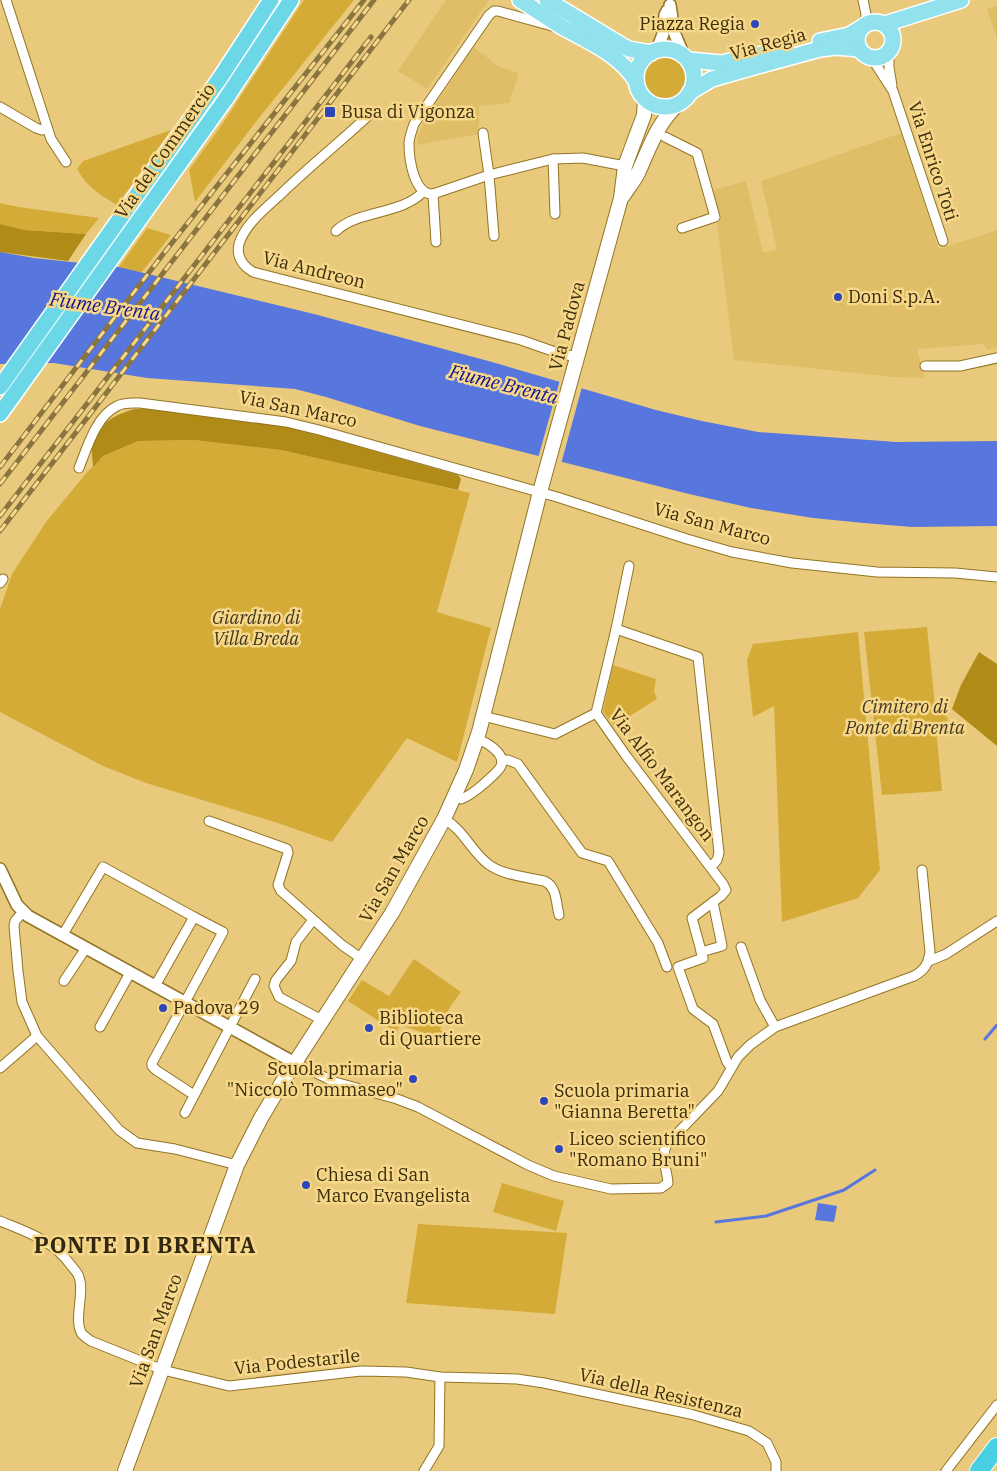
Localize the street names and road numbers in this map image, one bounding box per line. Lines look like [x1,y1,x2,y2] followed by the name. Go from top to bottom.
[727,22,809,65] street label: Via Regia
[109,79,220,223] street label: Via del Commercio
[903,98,964,224] street label: Via Enrico Toti
[260,246,368,293] street label: Via Andreon
[543,278,590,373] street label: Via Padova
[237,385,359,432] street label: Via San Marco
[651,497,773,550] street label: Via San Marco
[605,704,720,846] street label: Via Alfio Marangon
[354,811,434,927] street label: Via San Marco
[124,1270,187,1391] street label: Via San Marco
[233,1343,361,1380] street label: Via Podestarile
[577,1362,746,1423] street label: Via della Resistenza

